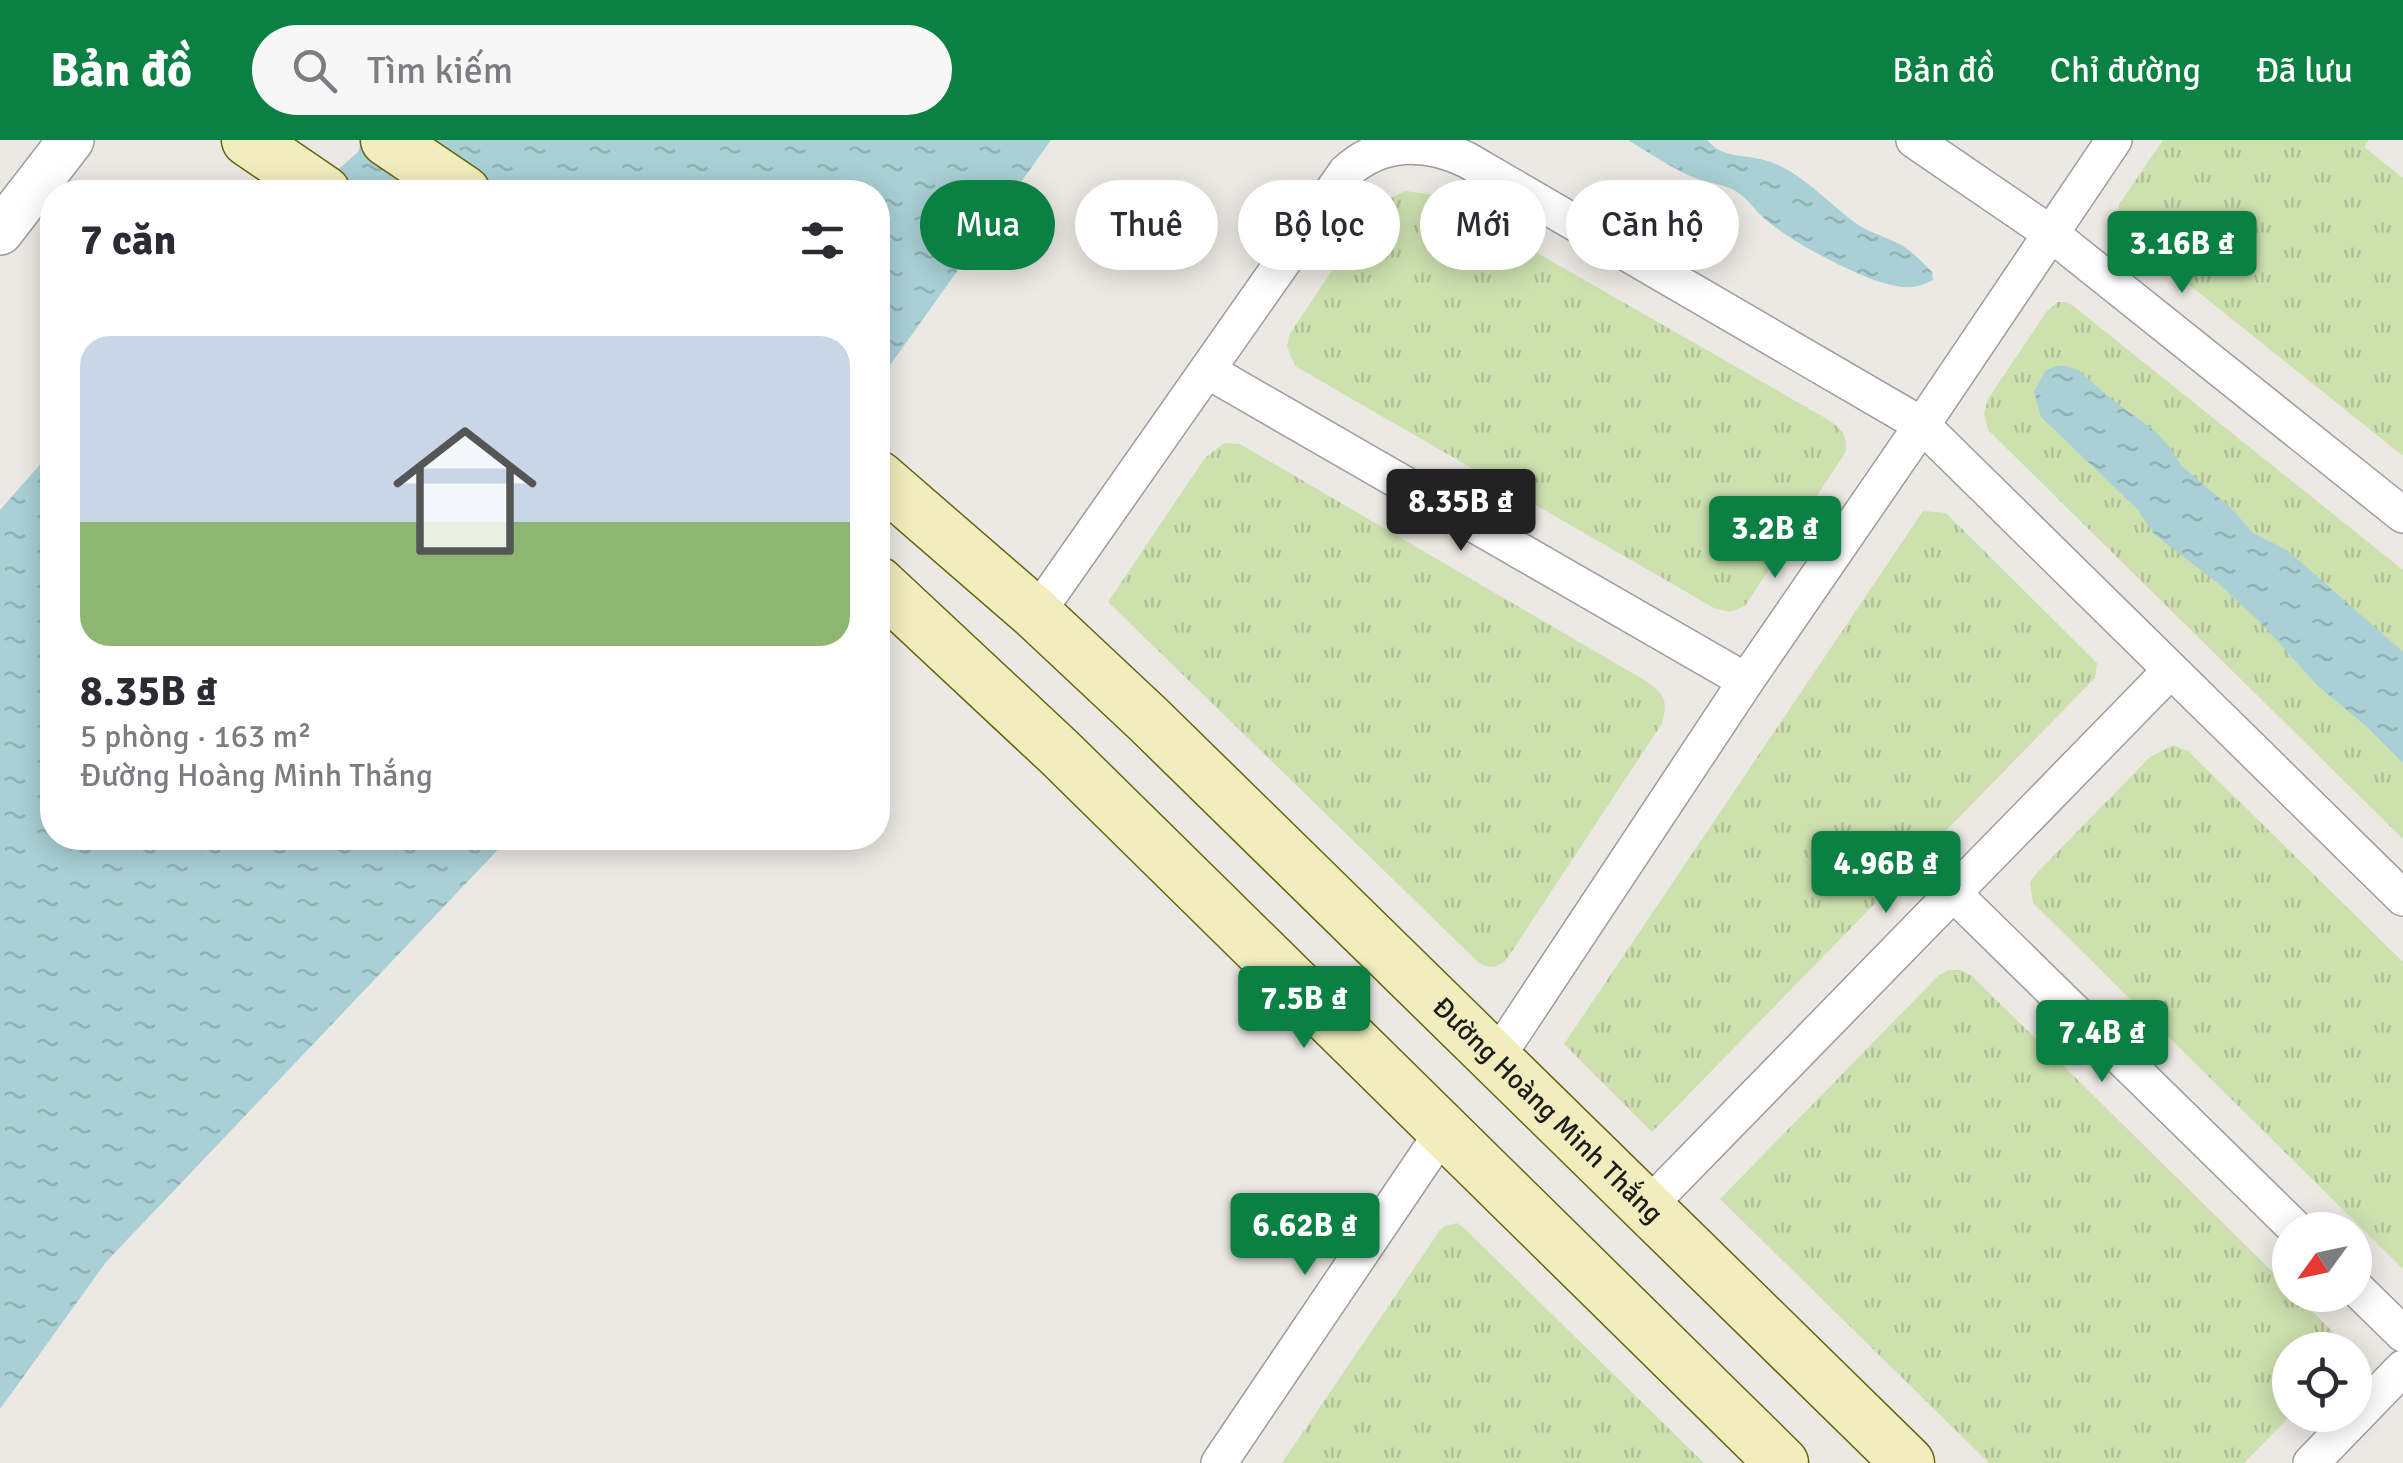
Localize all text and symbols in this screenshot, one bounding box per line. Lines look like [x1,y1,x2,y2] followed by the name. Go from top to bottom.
[252,25,952,115] search box
[50,41,192,100] text: Bản đồ
[287,43,342,98] icon: search
[367,47,513,94] text: Tìm kiếm
[1892,49,1995,92] text: Bản đồ
[2050,49,2201,92] text: Chỉ đường
[2256,49,2353,92] text: Đã lưu
[920,180,1055,270] chip: Mua
[1075,180,1218,270] chip: Thuê
[1238,180,1400,270] chip: Bộ lọc
[1420,180,1546,270] chip: Mới
[1566,180,1739,270] chip: Căn hộ
[2090,211,2274,296] pin: 3.16B ₫
[795,213,850,268] icon: filters
[80,215,176,266] text: 7 căn
[2130,224,2235,263] text: 3.16B ₫
[375,401,555,581] icon: home
[1369,469,1553,554] pin: 8.35B ₫
[1409,482,1514,521] text: 8.35B ₫
[1694,496,1856,581] pin: 3.2B ₫
[1731,509,1819,548] text: 3.2B ₫
[80,666,218,717] text: 8.35B ₫
[80,717,311,756] text: 5 phòng · 163 m²
[80,756,433,795] text: Đường Hoàng Minh Thắng
[1794,831,1978,916] pin: 4.96B ₫
[1834,844,1939,883] text: 4.96B ₫
[1223,966,1385,1051] pin: 7.5B ₫
[1260,979,1348,1018] text: 7.5B ₫
[1425,990,1670,1231] street label: Đường Hoàng Minh Thắng
[2021,1000,2183,1085] pin: 7.4B ₫
[2058,1013,2146,1052] text: 7.4B ₫
[1213,1193,1397,1278] pin: 6.62B ₫
[1253,1206,1358,1245] text: 6.62B ₫
[2272,1212,2372,1312] north arrow
[2272,1212,2372,1432] map controls
[2272,1332,2372,1432] button: locate

